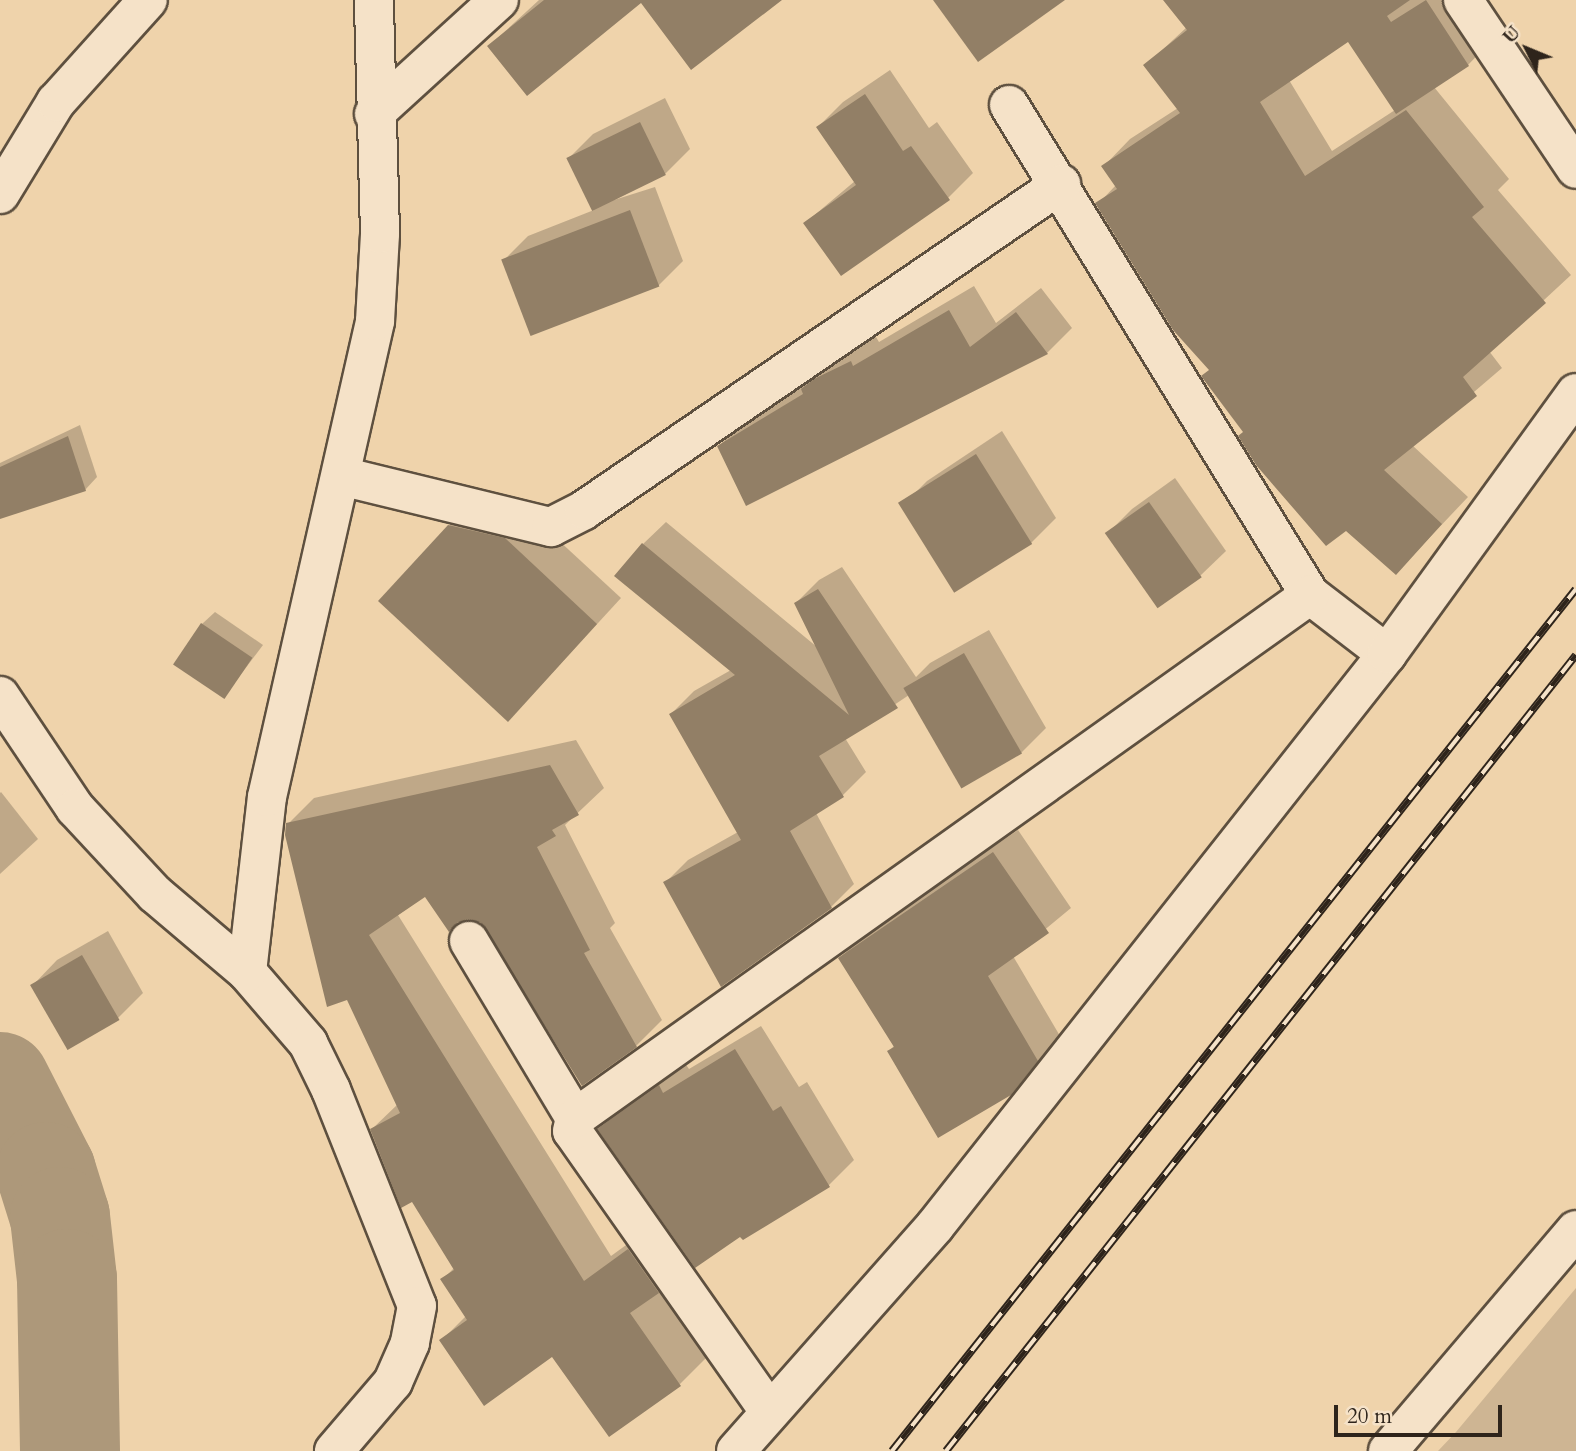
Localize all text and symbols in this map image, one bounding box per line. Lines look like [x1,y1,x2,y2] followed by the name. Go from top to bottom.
[1492,14,1562,84] north arrow
[1497,20,1526,49] text: U
[1338,1392,1506,1436] scale bar
[1347,1402,1392,1431] text: 20 m

